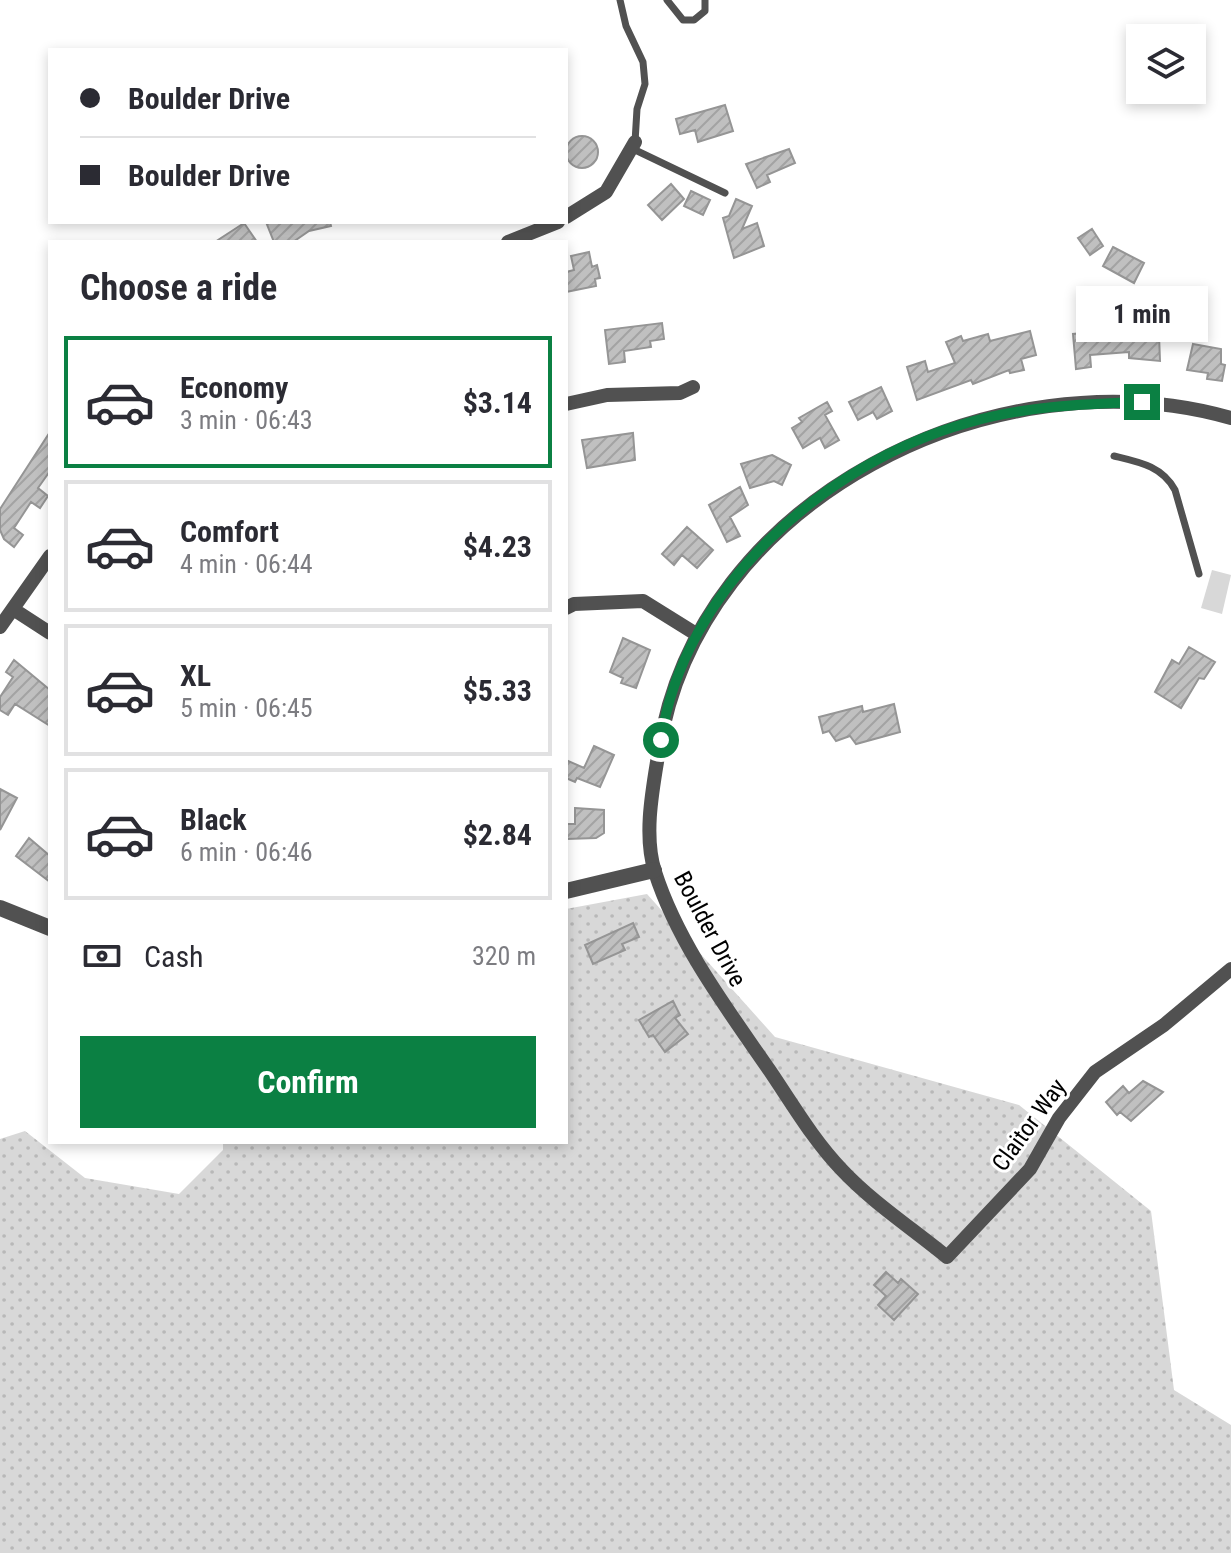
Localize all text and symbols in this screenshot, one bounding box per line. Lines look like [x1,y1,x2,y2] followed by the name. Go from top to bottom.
[1126,24,1206,104] map controls
[1126,24,1206,104] button: layers
[128,81,290,116] text: Boulder Drive
[128,158,290,193] text: Boulder Drive
[80,267,277,309] text: Choose a ride
[1076,286,1208,342] callout: 1 min
[1113,299,1171,329] text: 1 min
[84,366,156,438] icon: car
[180,370,288,405] text: Economy
[1124,384,1160,420] route end
[463,385,532,420] text: $3.14
[180,405,313,435] text: 3 min · 06:43
[84,510,156,582] icon: car
[180,514,279,549] text: Comfort
[463,529,532,564] text: $4.23
[180,549,313,579] text: 4 min · 06:44
[84,654,156,726] icon: car
[180,658,211,693] text: XL
[463,673,532,708] text: $5.33
[180,693,313,723] text: 5 min · 06:45
[643,722,679,758] route start
[84,798,156,870] icon: car
[180,802,247,837] text: Black
[463,817,532,852] text: $2.84
[180,837,313,867] text: 6 min · 06:46
[668,867,752,991] street label: Boulder Drive
[80,934,124,978] icon: cash
[144,939,204,974] text: Cash
[472,941,536,971] text: 320 m
[80,1036,536,1128] button: Confirm
[986,1073,1072,1177] street label: Claitor Way

